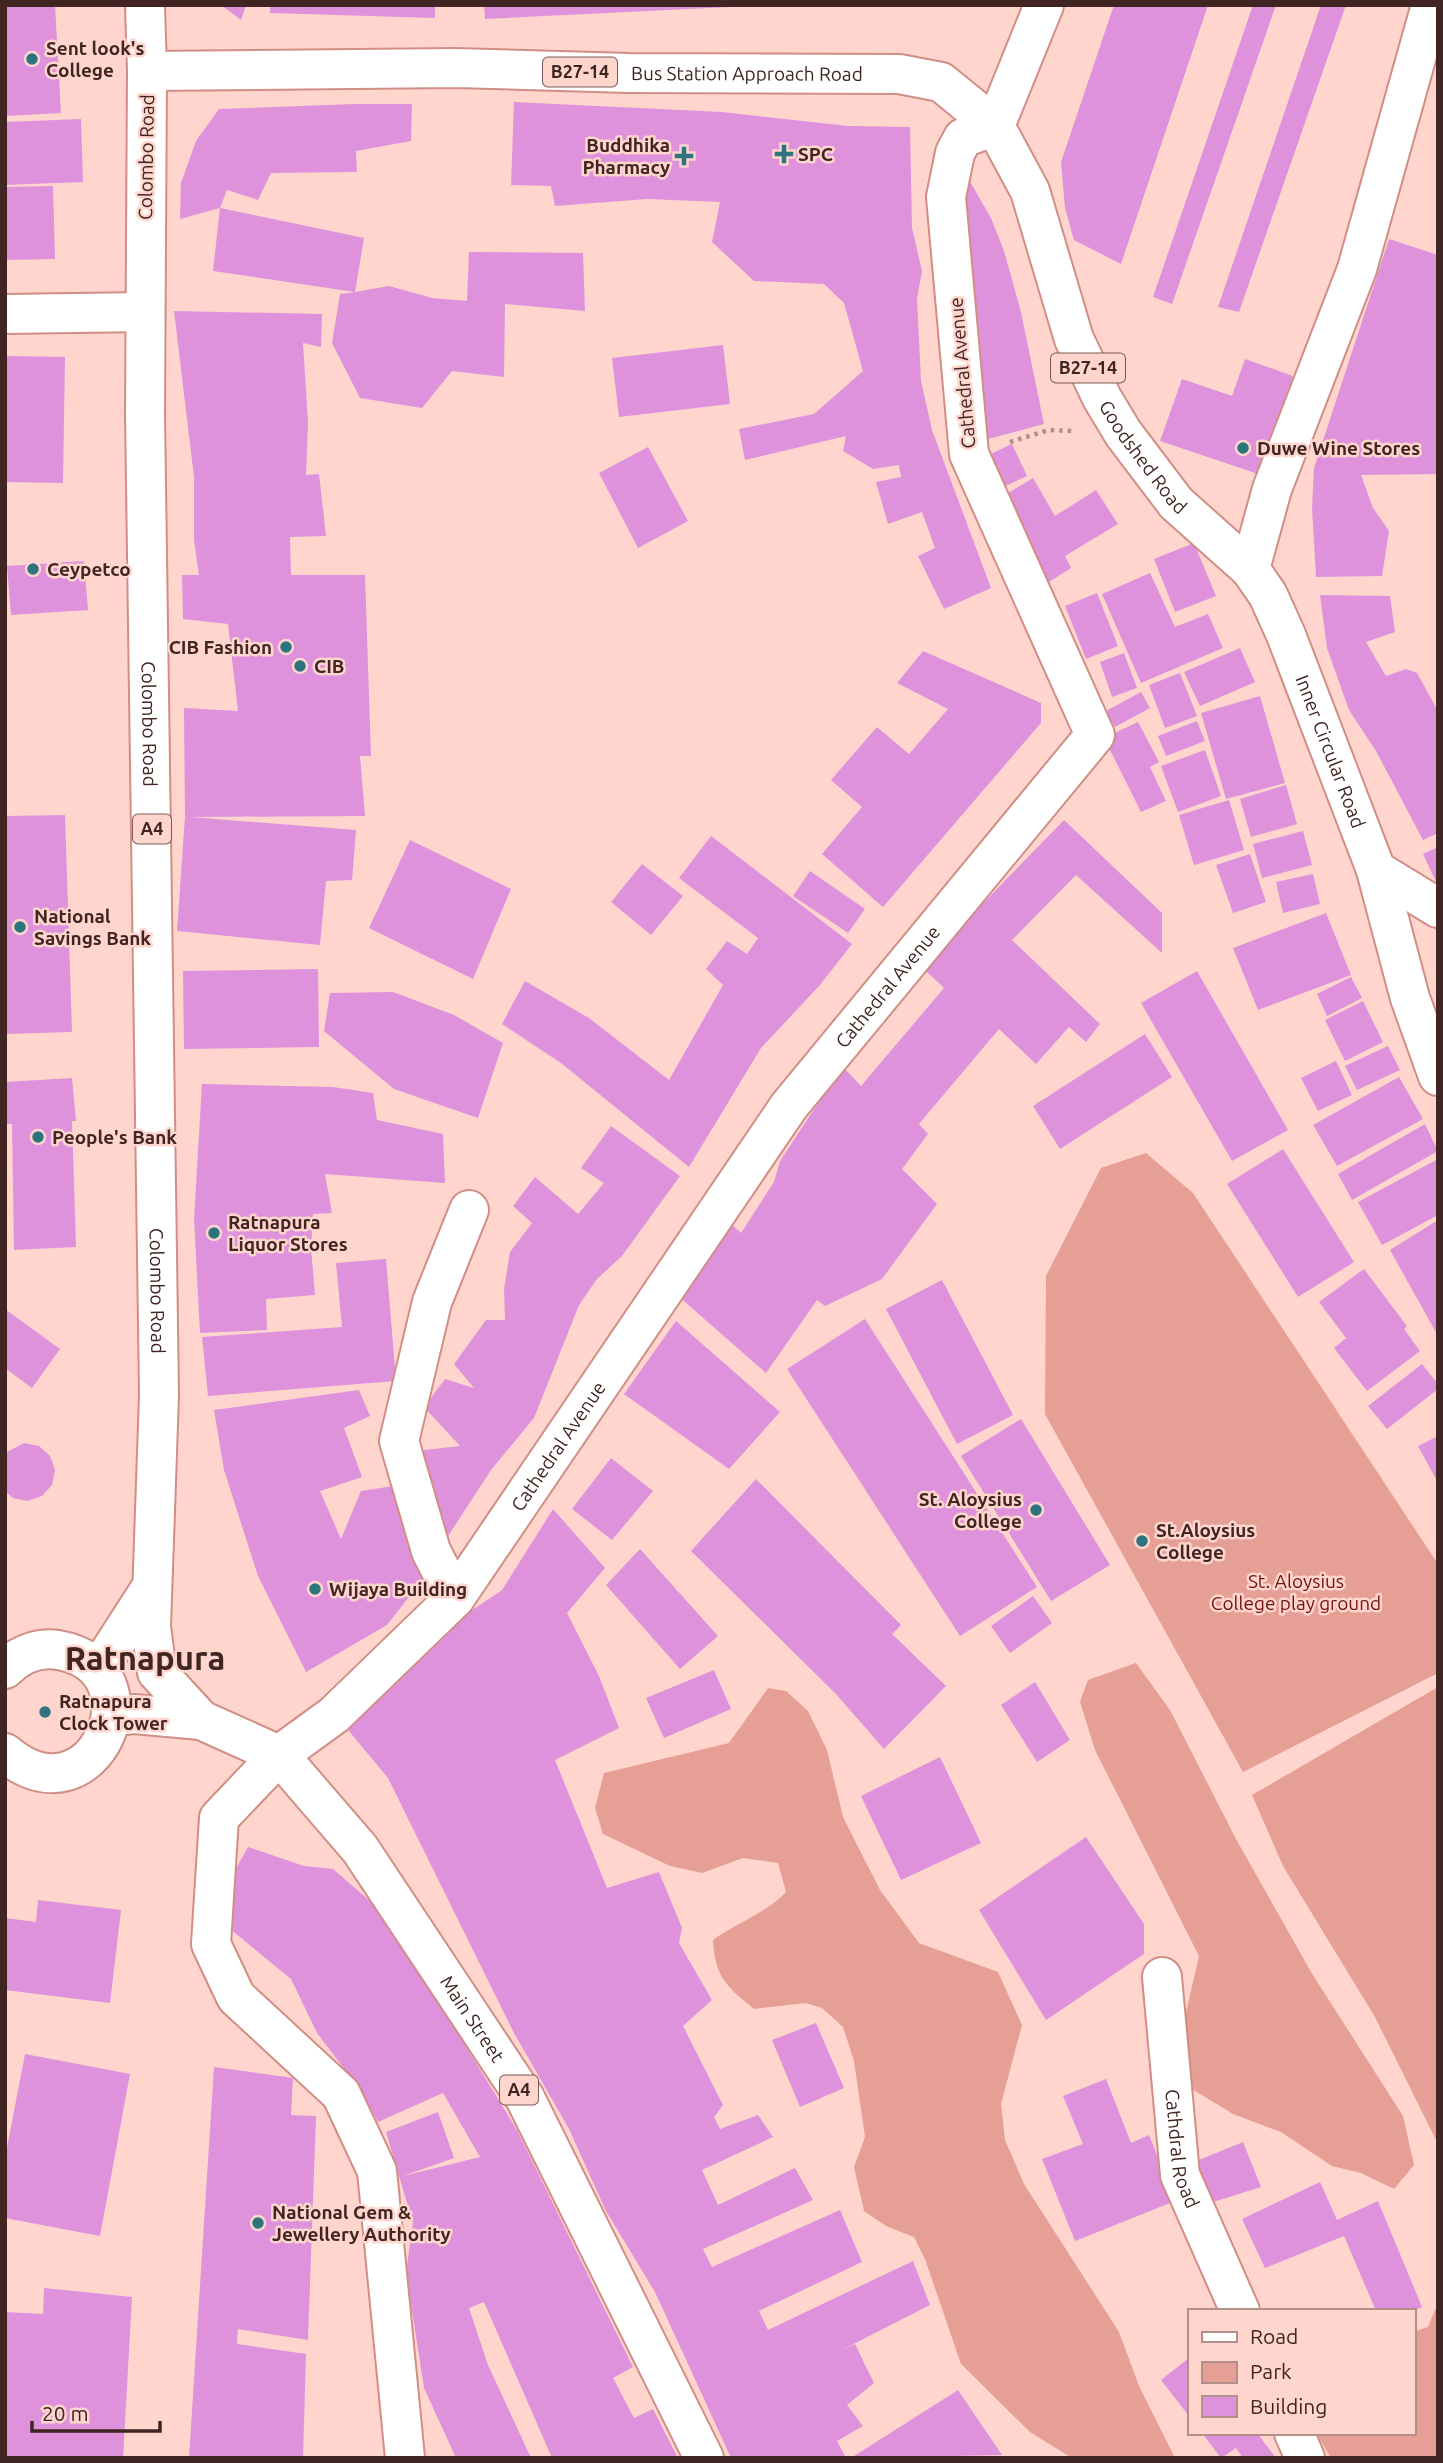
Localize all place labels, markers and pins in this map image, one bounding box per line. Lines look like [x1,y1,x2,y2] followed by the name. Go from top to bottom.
[46,37,145,81] place label: Sent look's College
[24,51,40,67] marker: Sent look's College
[582,134,670,178] place label: Buddhika Pharmacy
[798,143,833,165] place label: SPC
[776,146,792,162] marker: SPC
[676,148,692,164] marker: Buddhika Pharmacy
[1257,437,1420,459] place label: Duwe Wine Stores
[1235,440,1251,456] marker: Duwe Wine Stores
[47,558,131,580] place label: Ceypetco
[25,561,41,577] marker: Ceypetco
[169,636,272,658] place label: CIB Fashion
[278,639,294,655] marker: CIB Fashion
[314,655,344,677] place label: CIB
[292,658,308,674] marker: CIB
[34,905,151,949] place label: National Savings Bank
[12,919,28,935] marker: National Savings Bank
[52,1126,177,1148] place label: People's Bank
[30,1129,46,1145] marker: People's Bank
[228,1211,348,1255] place label: Ratnapura Liquor Stores
[206,1225,222,1241] marker: Ratnapura Liquor Stores
[919,1488,1022,1532] place label: St. Aloysius College
[1028,1502,1044,1518] marker: St. Aloysius College
[1156,1519,1255,1563] place label: St.Aloysius College
[1134,1533,1150,1549] marker: St.Aloysius College
[329,1578,467,1600] place label: Wijaya Building
[307,1581,323,1597] marker: Wijaya Building
[59,1690,168,1734] place label: Ratnapura Clock Tower
[37,1704,53,1720] marker: Ratnapura Clock Tower
[272,2201,451,2245] place label: National Gem & Jewellery Authority
[250,2215,266,2231] marker: National Gem & Jewellery Authority

